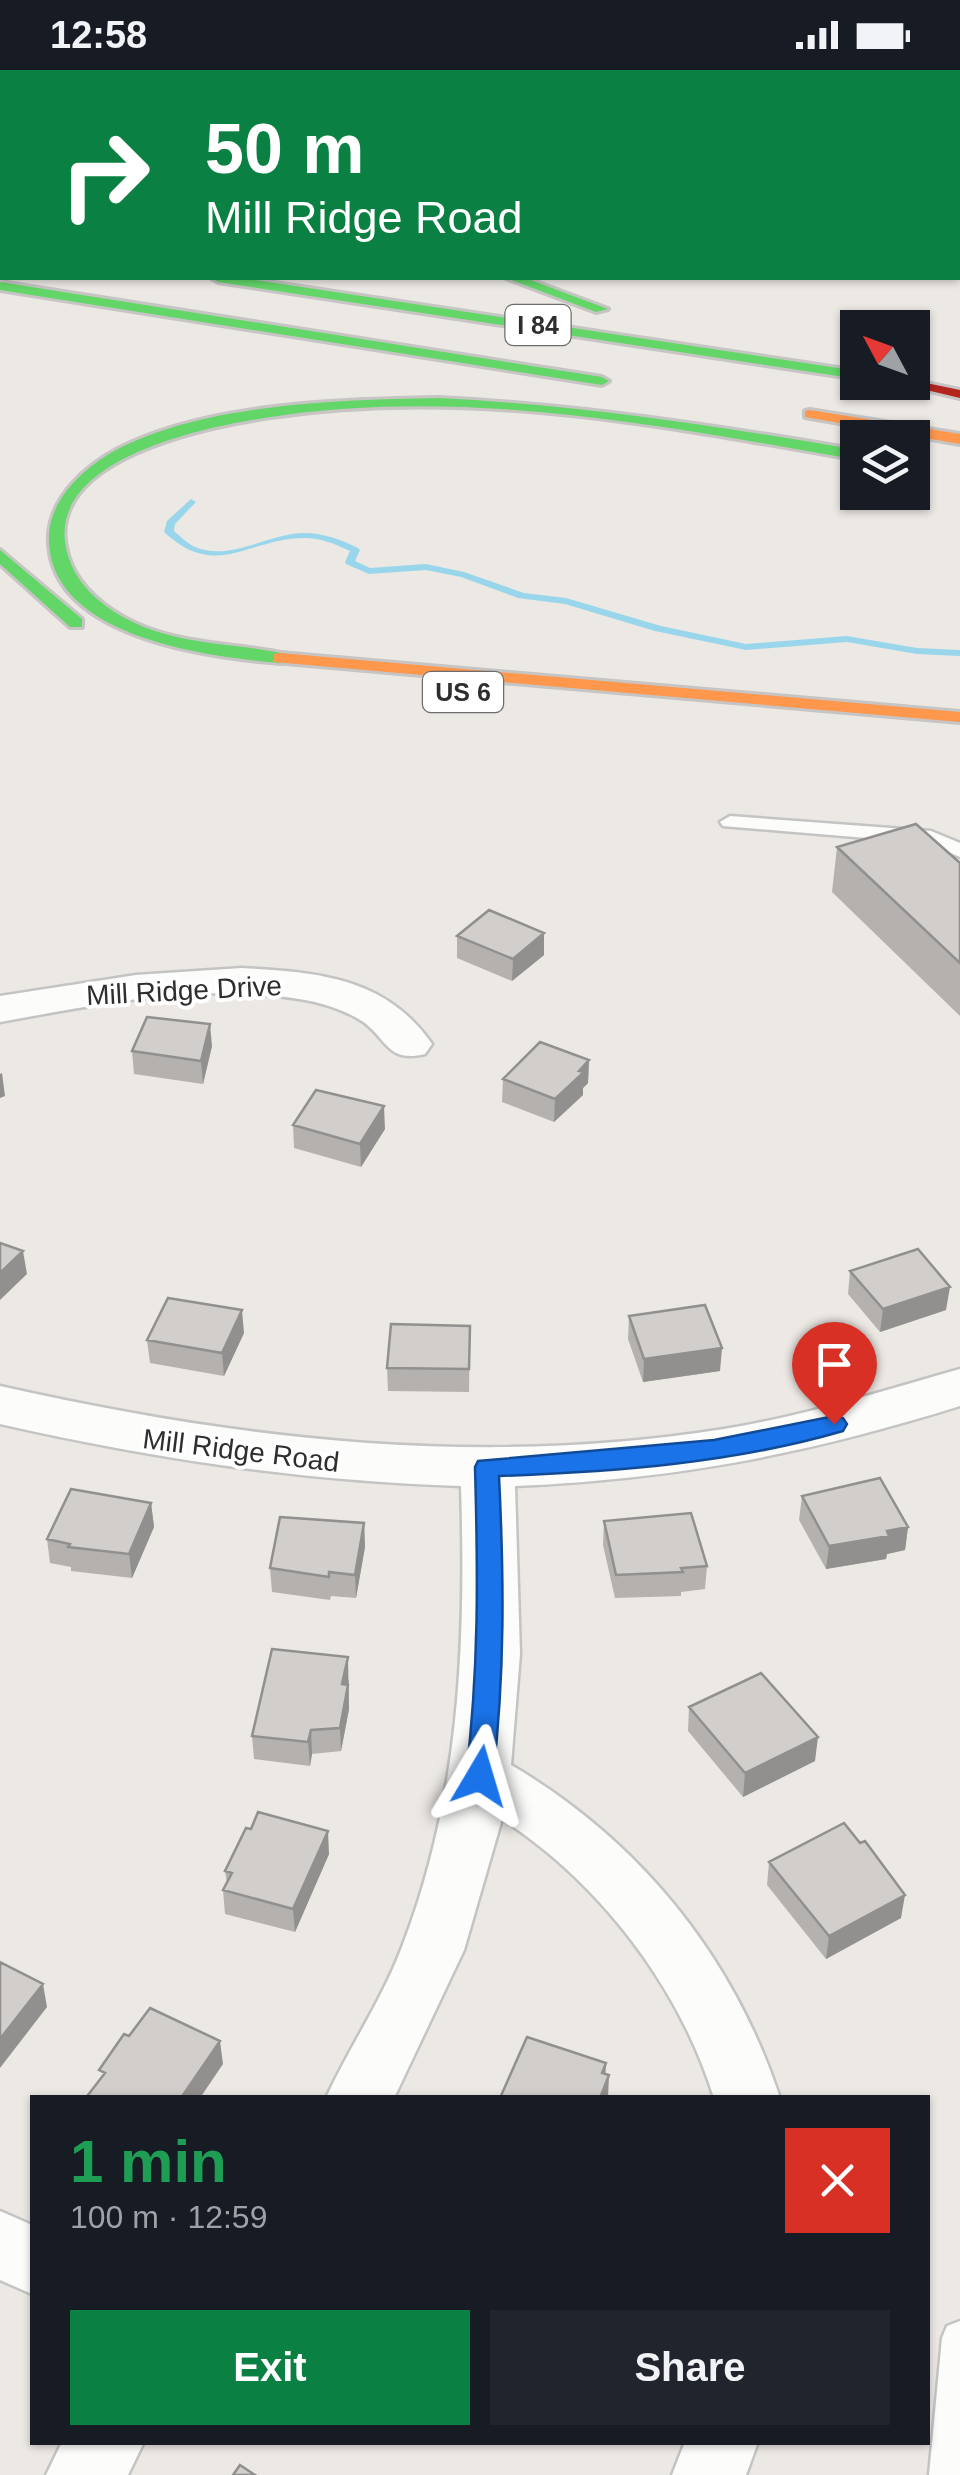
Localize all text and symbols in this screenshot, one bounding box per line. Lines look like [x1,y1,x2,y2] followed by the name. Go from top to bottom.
[50,14,147,56] text: 12:58
[40,110,170,240] icon: right
[205,110,365,188] text: 50 m
[205,192,523,243] text: Mill Ridge Road
[506,305,570,345] road number: I 84
[840,310,930,400] north arrow
[840,310,930,510] map controls
[840,420,930,510] button: layers
[423,672,503,712] road number: US 6
[85,970,283,1011] street label: Mill Ridge Drive
[792,1322,877,1425] pin
[807,1337,862,1392] icon: arrive
[141,1423,341,1478] street label: Mill Ridge Road
[428,1724,532,1828] position arrow
[70,2128,227,2195] text: 1 min
[785,2128,890,2233] button: close
[70,2199,267,2235] text: 100 m · 12:59
[70,2310,470,2425] button: Exit
[490,2310,890,2425] button: Share

